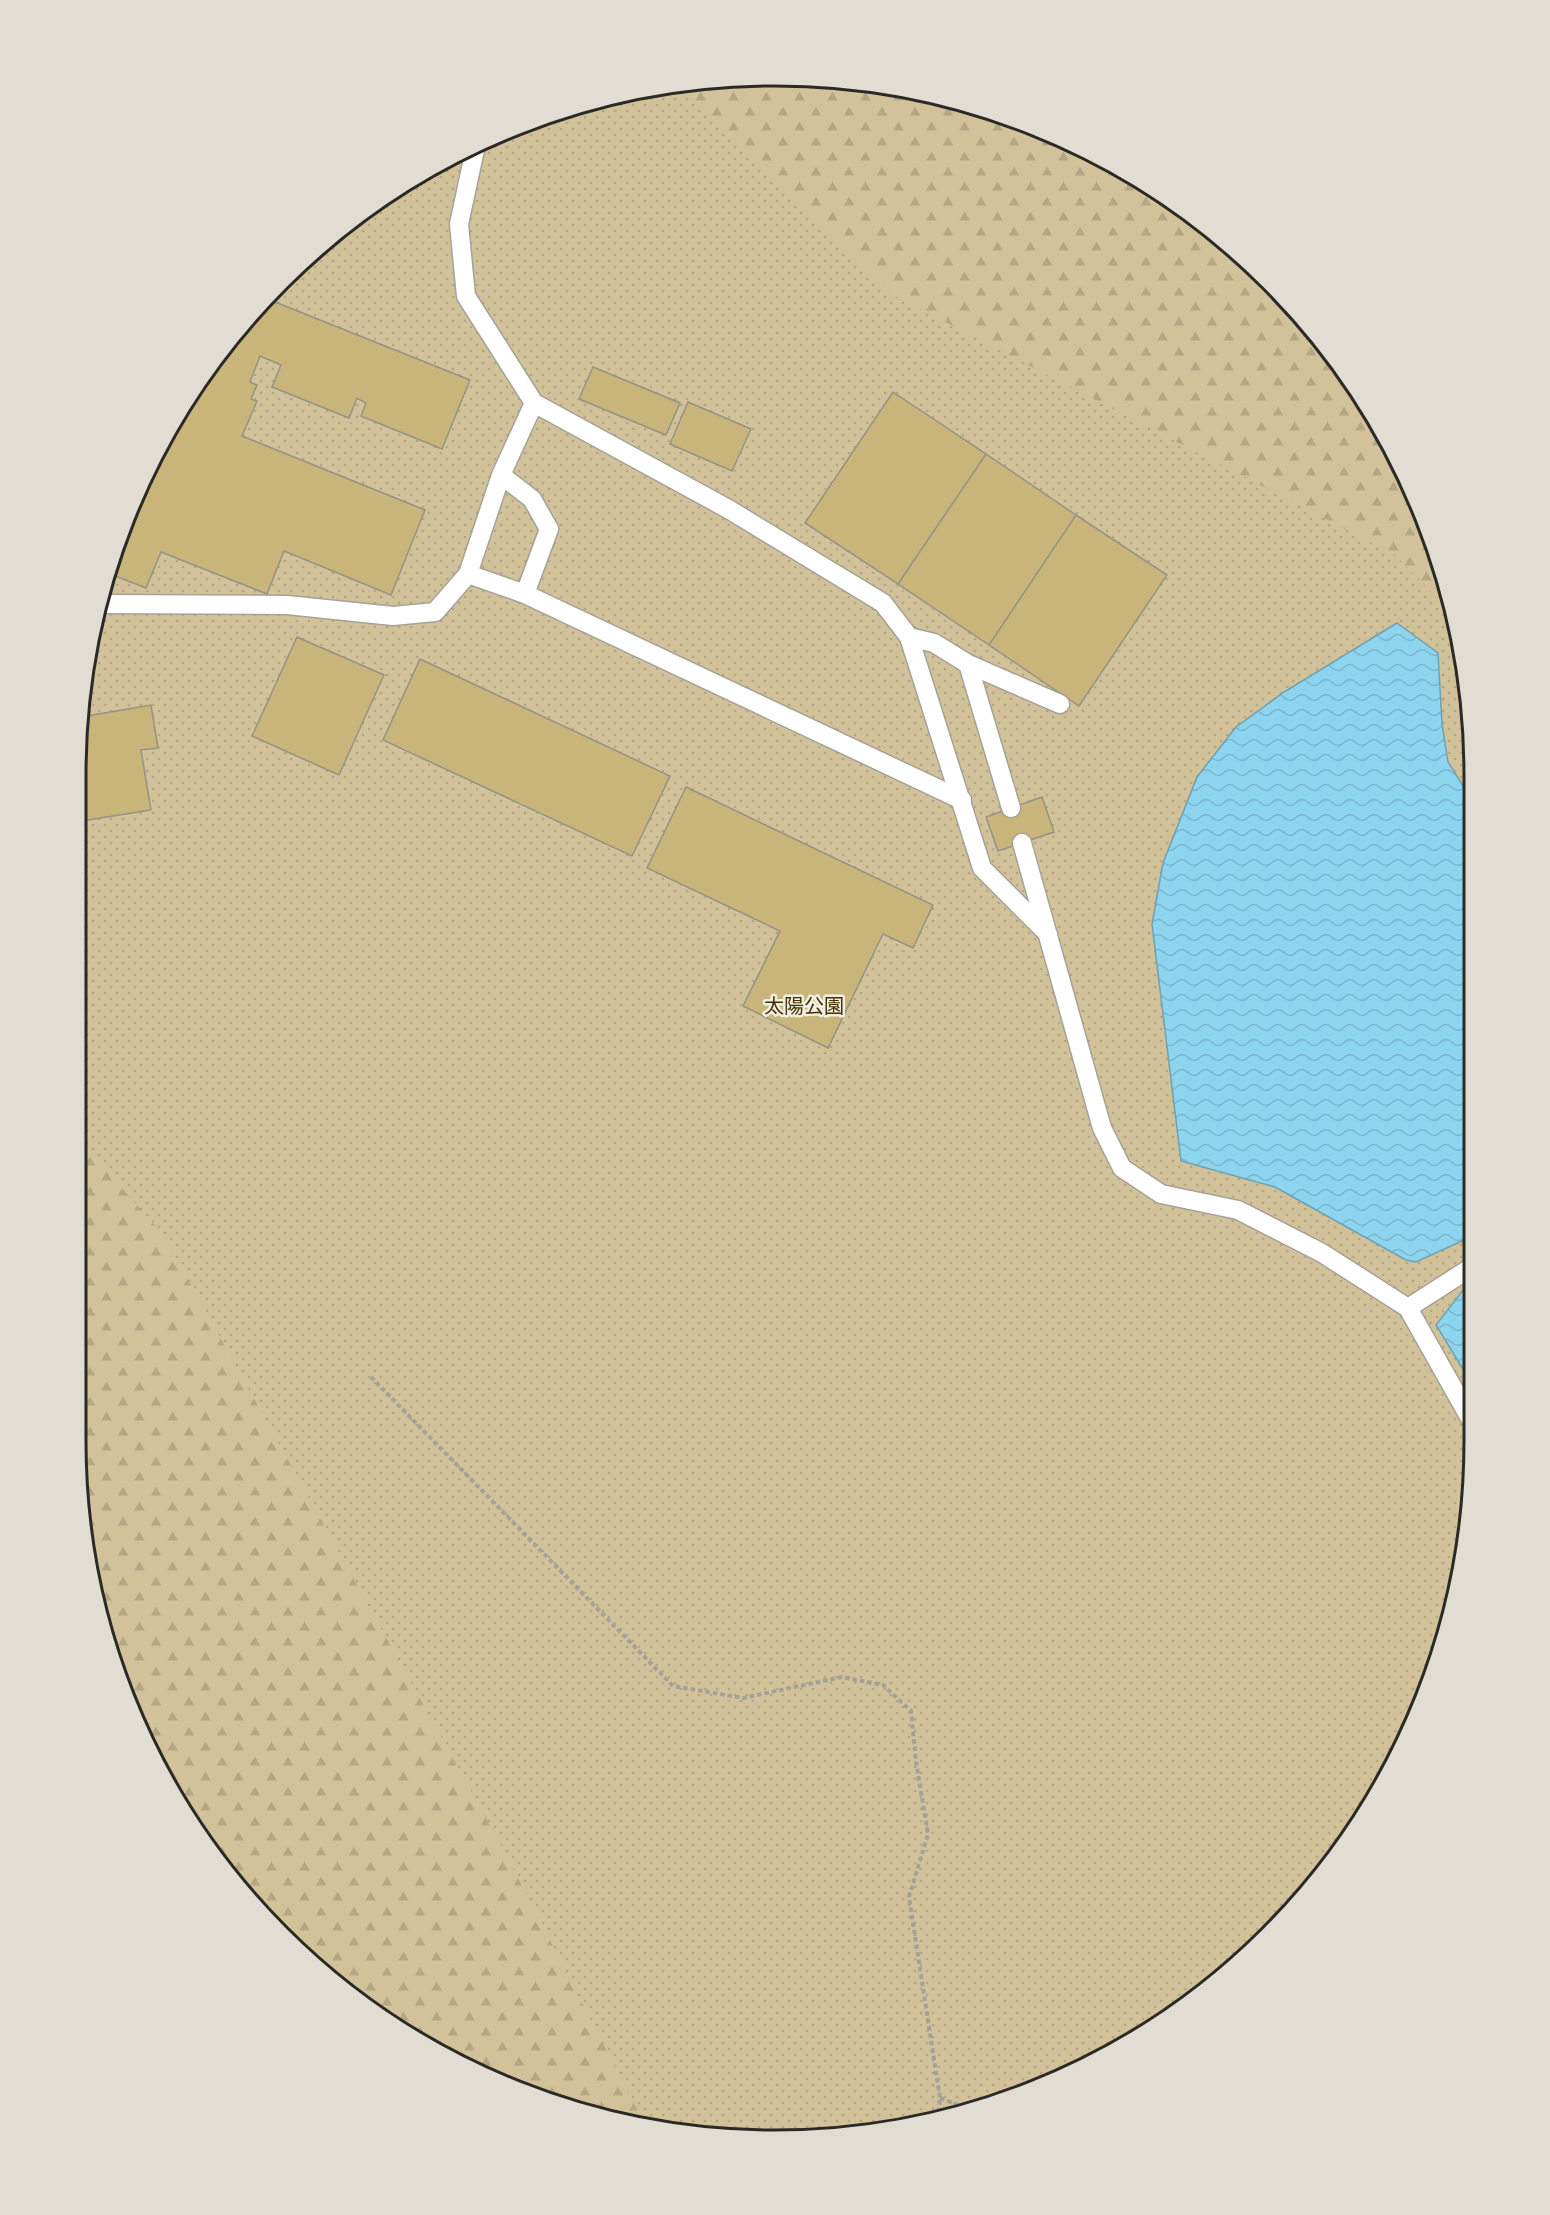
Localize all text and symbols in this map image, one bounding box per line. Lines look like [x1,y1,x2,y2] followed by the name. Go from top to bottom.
[764,994,844,1018] park label: 太陽公園

